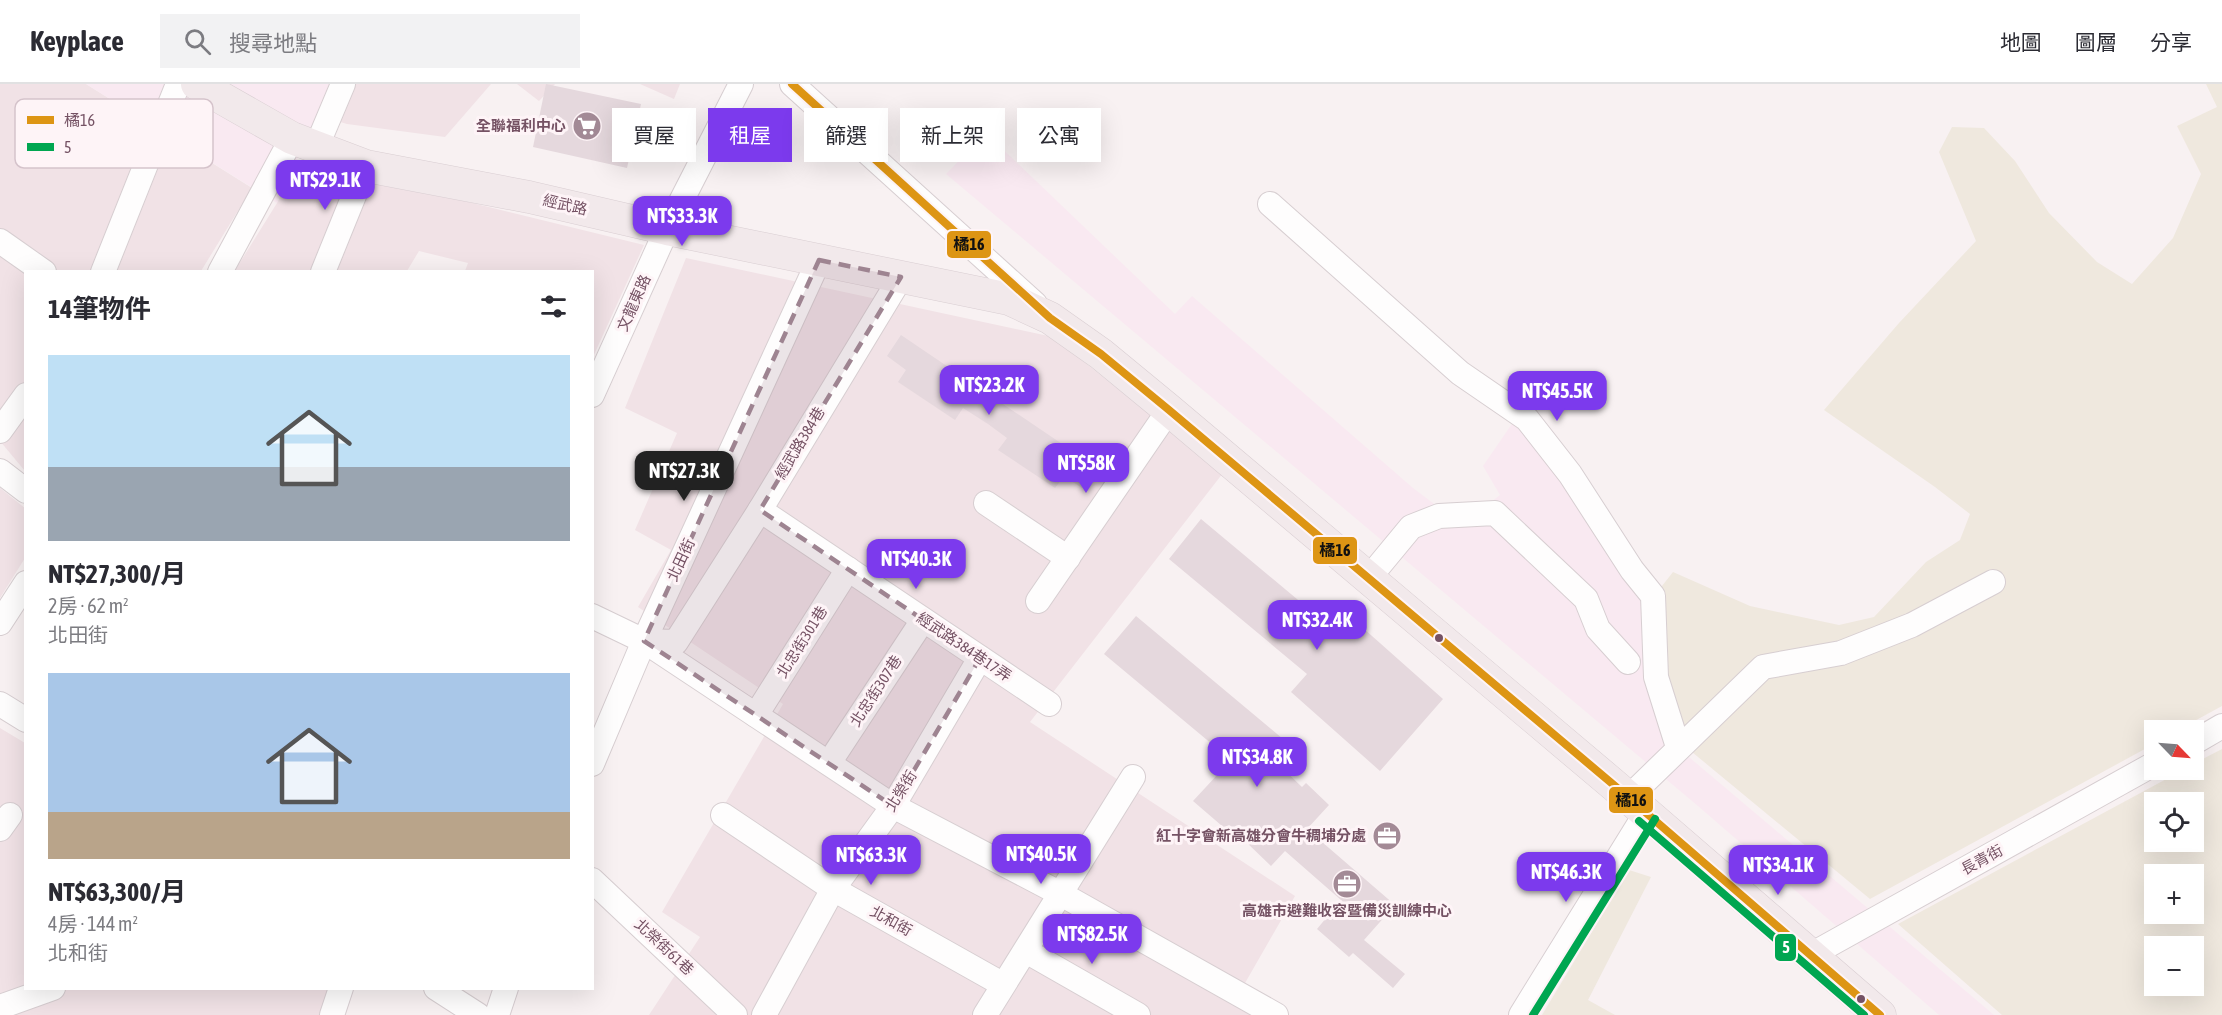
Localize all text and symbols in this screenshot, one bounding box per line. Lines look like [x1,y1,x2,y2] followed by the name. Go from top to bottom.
[160,14,580,68] search box
[30,25,124,57] text: Keyplace
[181,25,214,58] icon: search
[229,30,317,56] text: 搜尋地點
[2000,30,2042,54] text: 地圖
[2075,30,2117,54] text: 圖層
[2150,30,2192,54] text: 分享
[15,99,213,168] legend
[612,108,696,162] chip: 買屋
[708,108,792,162] chip: 租屋
[804,108,888,162] chip: 篩選
[900,108,1005,162] chip: 新上架
[1017,108,1101,162] chip: 公寓
[571,110,603,142] supermarket icon: 全聯福利中心
[64,111,95,129] text: 橘16
[476,117,566,134] place label: 全聯福利中心
[64,138,72,156] text: 5
[263,160,387,211] pin: NT$29.1K
[290,168,360,191] text: NT$29.1K
[541,191,589,218] street label: 經武路
[620,196,744,247] pin: NT$33.3K
[647,204,717,227] text: NT$33.3K
[946,230,992,259] line badge: 橘16
[952,235,985,253] text: 橘16
[614,272,654,334] street label: 文龍東路
[537,290,570,323] icon: filters
[48,294,150,324] text: 14筆物件
[927,365,1051,416] pin: NT$23.2K
[1495,371,1619,422] pin: NT$45.5K
[954,373,1024,396] text: NT$23.2K
[1522,379,1592,402] text: NT$45.5K
[255,394,363,502] icon: home
[771,404,828,482] street label: 經武路384巷
[1037,443,1135,494] pin: NT$58K
[622,451,746,502] pin: NT$27.3K
[1057,451,1115,474] text: NT$58K
[649,459,719,482] text: NT$27.3K
[663,536,698,584] street label: 北田街
[1312,536,1358,565] line badge: 橘16
[854,539,978,590] pin: NT$40.3K
[1318,541,1351,559] text: 橘16
[881,547,951,570] text: NT$40.3K
[48,559,186,589] text: NT$27,300/月
[48,594,129,617] text: 2房 · 62 m²
[1255,600,1379,651] pin: NT$32.4K
[773,603,830,681] street label: 北忠街301巷
[1282,608,1352,631] text: NT$32.4K
[914,609,1015,684] street label: 經武路384巷17弄
[48,623,108,646] text: 北田街
[1433,632,1445,644] unlabelled marker
[846,652,905,729] street label: 北忠街307巷
[255,712,363,820] icon: home
[2144,720,2204,780] north arrow
[2144,720,2204,996] map controls
[1195,737,1319,788] pin: NT$34.8K
[1222,745,1292,768] text: NT$34.8K
[881,767,920,814] street label: 北榮街
[1608,786,1654,814] line badge: 橘16
[1614,791,1647,809] text: 橘16
[2144,792,2204,852] button: locate
[1371,820,1403,852] office icon: 紅十字會新高雄分會牛稠埔分處
[1156,827,1366,844] place label: 紅十字會新高雄分會牛稠埔分處
[979,834,1103,885] pin: NT$40.5K
[809,835,933,886] pin: NT$63.3K
[1958,841,2006,878] street label: 長青街
[1006,842,1076,865] text: NT$40.5K
[836,843,906,866] text: NT$63.3K
[1716,845,1840,896] pin: NT$34.1K
[1504,852,1628,903] pin: NT$46.3K
[1743,853,1813,876] text: NT$34.1K
[1531,860,1601,883] text: NT$46.3K
[2144,864,2204,924] button: +
[1331,868,1363,900] office icon: 高雄市避難收容暨備災訓練中心
[48,877,186,907] text: NT$63,300/月
[867,902,915,939] street label: 北和街
[1242,902,1452,919] place label: 高雄市避難收容暨備災訓練中心
[48,912,138,935] text: 4房 · 144 m²
[1030,914,1154,965] pin: NT$82.5K
[631,915,697,978] street label: 北榮街61巷
[1057,922,1127,945] text: NT$82.5K
[1774,933,1797,962] line badge: 5
[2144,936,2204,996] button: −
[1782,938,1790,956] text: 5
[48,941,108,964] text: 北和街
[1855,993,1867,1005] unlabelled marker

